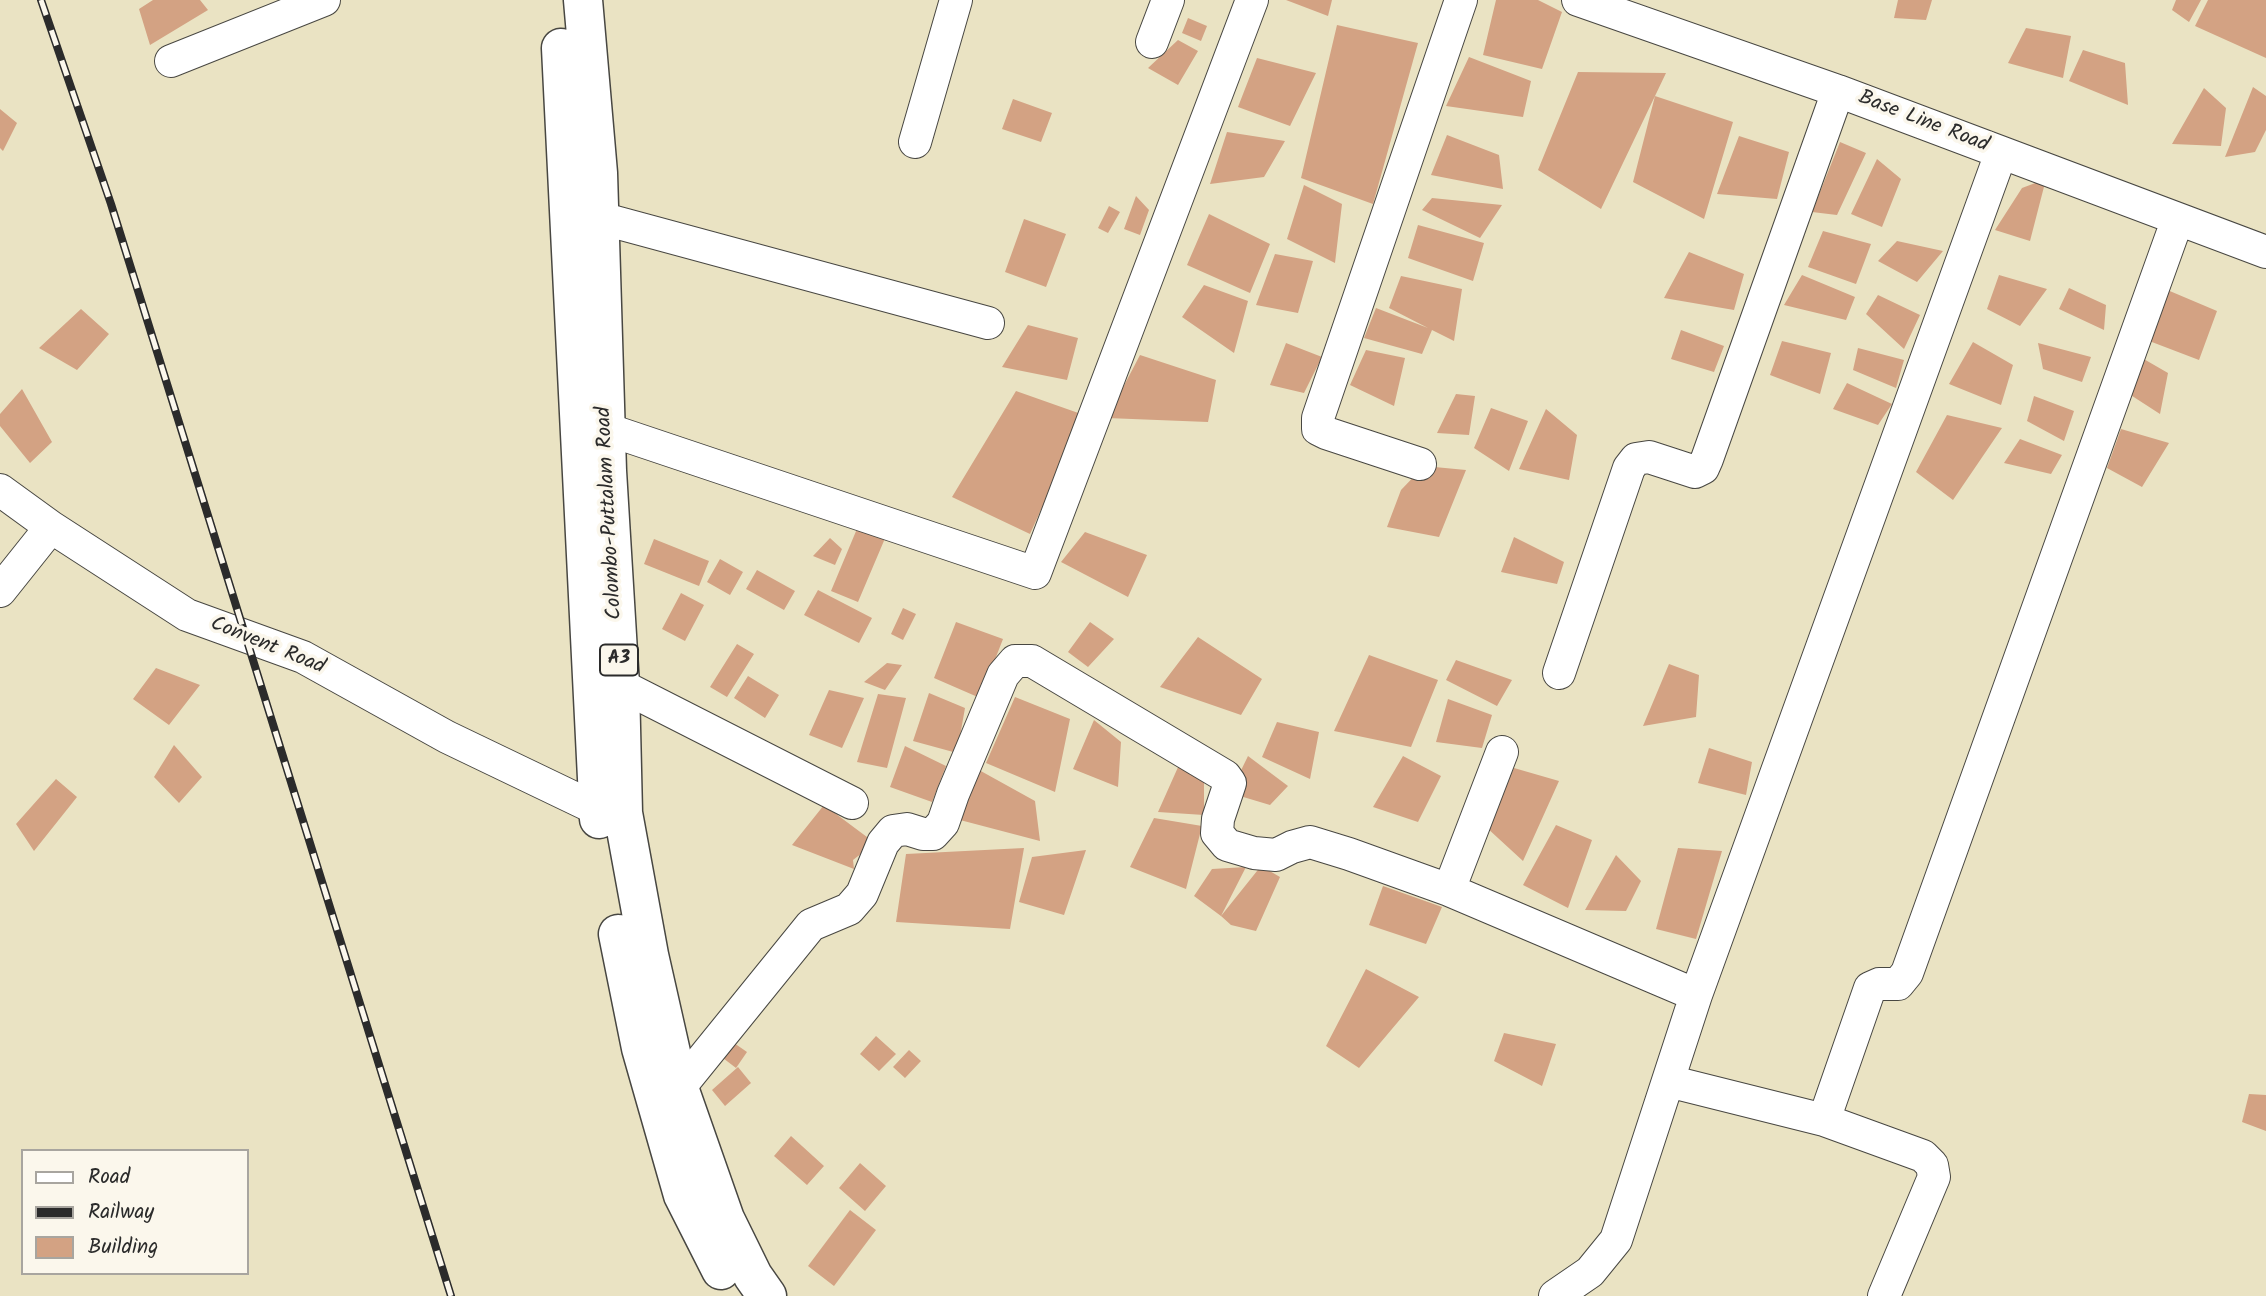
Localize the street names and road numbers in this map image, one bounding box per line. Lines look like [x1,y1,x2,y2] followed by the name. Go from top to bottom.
[1854,87,1992,159] street label: Base Line Road
[593,406,629,620] street label: Colombo-Puttalam Road
[206,613,328,681] street label: Convent Road
[600,645,638,676] road number: A3

